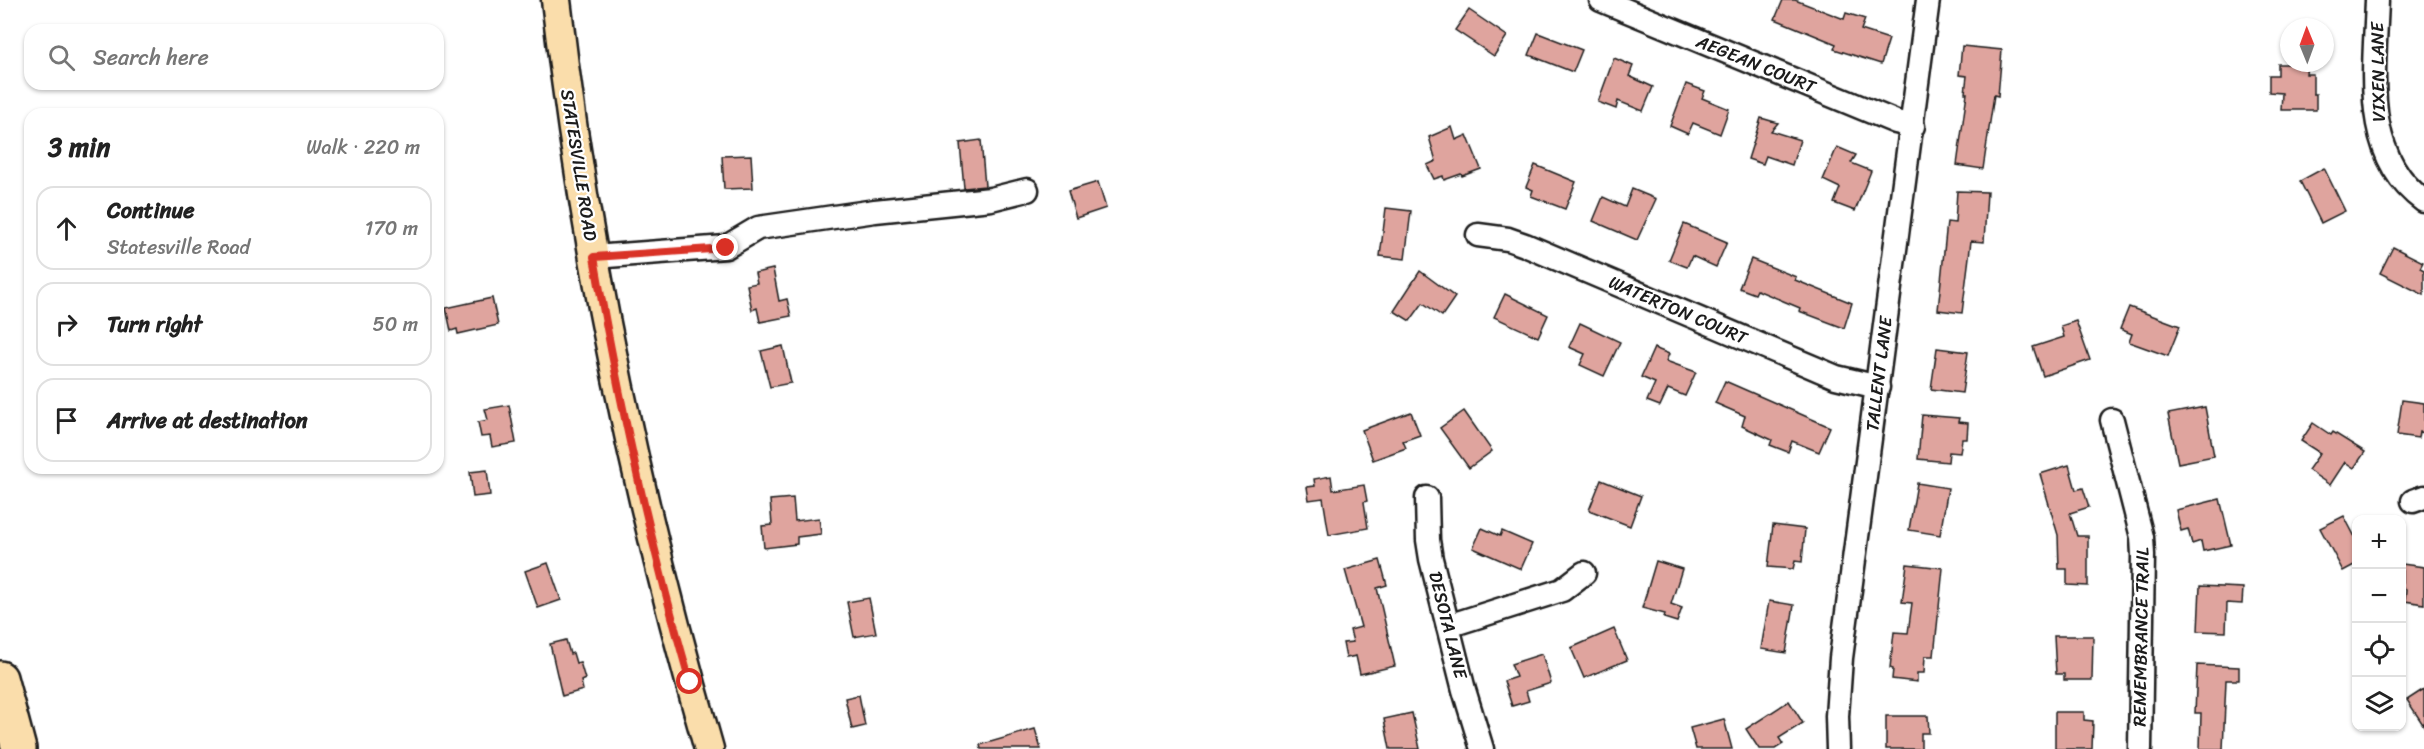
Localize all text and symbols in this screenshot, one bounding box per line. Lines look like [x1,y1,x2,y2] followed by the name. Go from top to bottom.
[2280,18,2334,72] north arrow
[2361,21,2395,122] street label: VIXEN LANE
[24,24,444,90] search box
[1690,25,1822,103] street label: AEGEAN COURT
[93,38,209,77] text: Search here
[45,41,78,74] icon: search
[551,87,607,243] street label: STATESVILLE ROAD
[48,124,110,170] text: 3 min
[306,130,420,165] text: Walk · 220 m
[107,191,195,230] text: Continue
[365,211,418,246] text: 170 m
[50,212,83,245] icon: ahead
[107,230,250,265] text: Statesville Road
[712,234,738,260] route end
[1604,266,1754,354] street label: WATERTON COURT
[107,305,202,344] text: Turn right
[373,307,418,342] text: 50 m
[50,308,83,341] icon: right
[1856,314,1902,433] street label: TALLENT LANE
[107,401,308,440] text: Arrive at destination
[50,404,83,437] icon: arrive
[2352,515,2406,731] map controls
[2352,515,2406,569] button: +
[2123,546,2159,727] street label: REMEMBRANCE TRAIL
[1419,568,1477,683] street label: DESOTA LANE
[2352,569,2406,623] button: −
[2352,623,2406,677] button: locate
[676,668,702,694] route start
[2352,677,2406,731] button: layers

